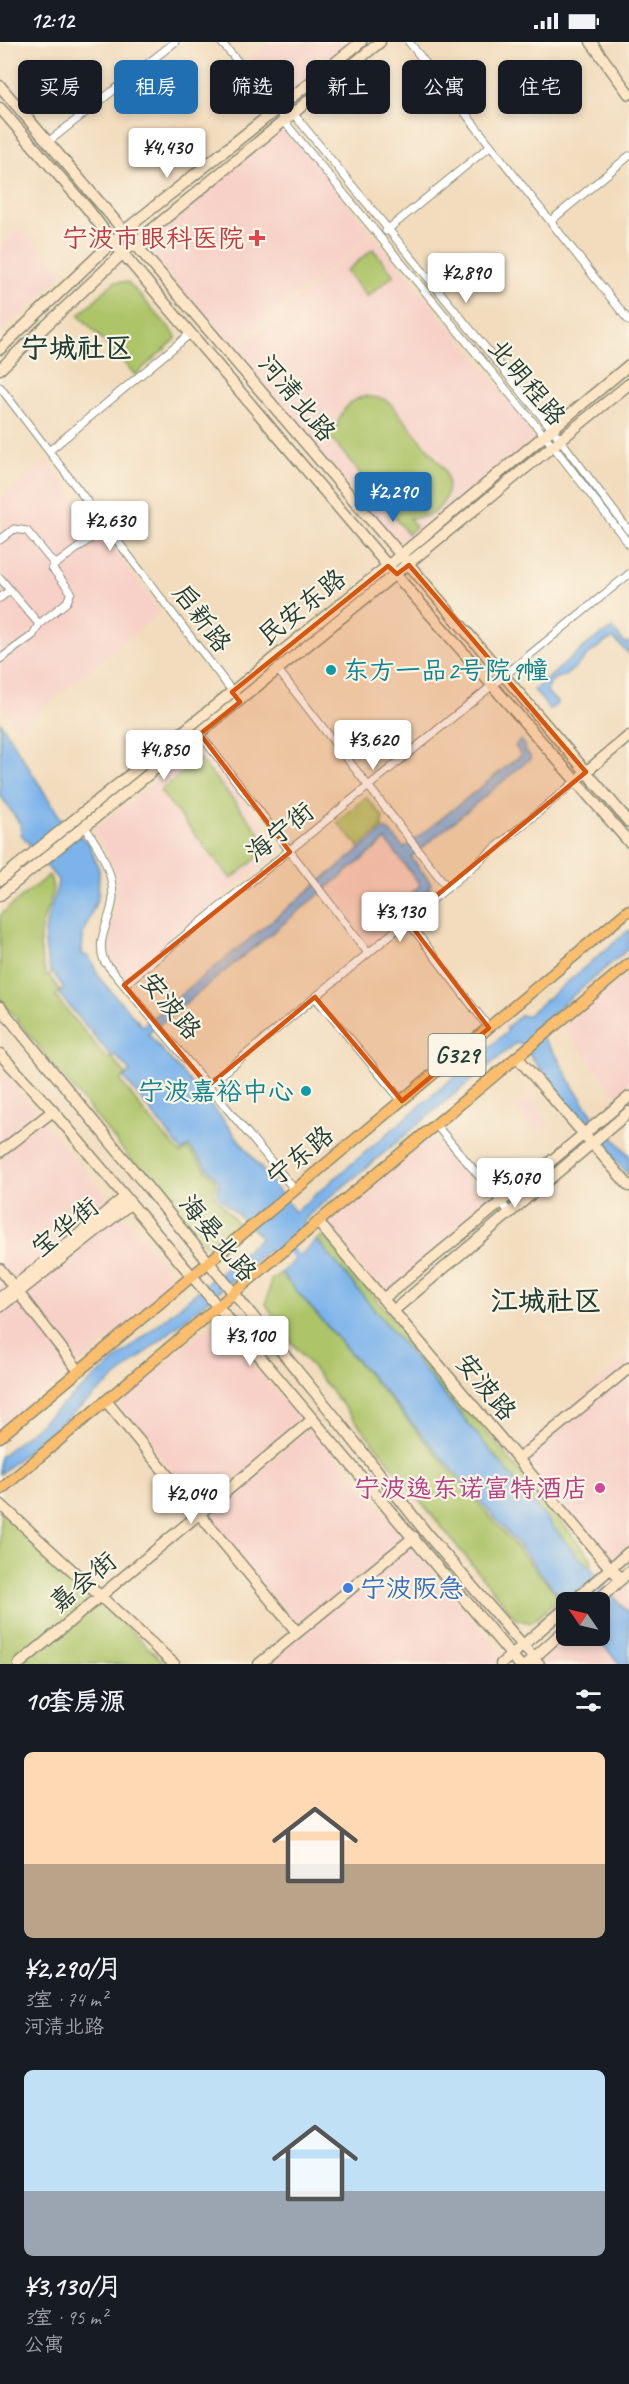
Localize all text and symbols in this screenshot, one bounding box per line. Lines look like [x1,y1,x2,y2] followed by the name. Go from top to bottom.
[30,7,74,35] text: 12:12
[18,60,102,114] chip: 买房
[114,60,198,114] chip: 租房
[210,60,294,114] chip: 筛选
[306,60,390,114] chip: 新上
[402,60,486,114] chip: 公寓
[498,60,582,114] chip: 住宅
[118,128,216,179] pin: ¥4,430
[143,135,191,160] text: ¥4,430
[62,222,244,255] place label: 宁波市眼科医院
[248,229,266,247] marker: 宁波市眼科医院
[417,253,515,304] pin: ¥2,890
[442,260,490,285] text: ¥2,890
[21,330,133,365] district label: 宁城社区
[481,332,573,432] street label: 北明程路
[251,348,343,448] street label: 河清北路
[344,472,442,523] pin: ¥2,290
[369,479,417,504] text: ¥2,290
[61,501,159,552] pin: ¥2,630
[85,508,135,533] text: ¥2,630
[251,561,353,653] street label: 民安东路
[165,577,239,659] street label: 启新路
[343,654,548,687] place label: 东方一品2号院9幢
[324,663,338,677] marker: 东方一品2号院9幢
[324,720,422,771] pin: ¥3,620
[348,727,398,752] text: ¥3,620
[115,730,213,781] pin: ¥4,850
[140,737,188,762] text: ¥4,850
[239,795,321,869] street label: 海宁街
[351,892,449,943] pin: ¥3,130
[376,899,424,924] text: ¥3,130
[133,966,209,1046] street label: 安波路
[428,1034,486,1076] road number: G329
[138,1075,294,1108] place label: 宁波嘉裕中心
[299,1084,313,1098] marker: 宁波嘉裕中心
[260,1118,340,1194] street label: 宁东路
[466,1158,564,1209] pin: ¥5,070
[491,1165,539,1190] text: ¥5,070
[172,1188,264,1288] street label: 海晏北路
[24,1190,106,1264] street label: 宝华街
[490,1283,602,1318] district label: 江城社区
[201,1316,299,1367] pin: ¥3,100
[226,1323,274,1348] text: ¥3,100
[448,1347,524,1427] street label: 安波路
[354,1472,588,1505] place label: 宁波逸东诺富特酒店
[142,1474,240,1525] pin: ¥2,040
[167,1481,215,1506] text: ¥2,040
[593,1481,607,1495] marker: 宁波逸东诺富特酒店
[43,1544,123,1620] street label: 嘉会街
[360,1572,464,1605] place label: 宁波阪急
[341,1581,355,1595] marker: 宁波阪急
[556,1592,610,1646] north arrow
[556,1592,610,1646] map controls
[572,1684,605,1717] icon: filters
[24,1685,125,1718] text: 10套房源
[261,1791,369,1899] icon: home
[24,1952,122,1985] text: ¥2,290/月
[24,1987,107,2012] text: 3室 · 74 m²
[24,2014,104,2039] text: 河清北路
[261,2109,369,2217] icon: home
[24,2270,122,2303] text: ¥3,130/月
[24,2305,107,2330] text: 3室 · 95 m²
[24,2332,64,2357] text: 公寓

